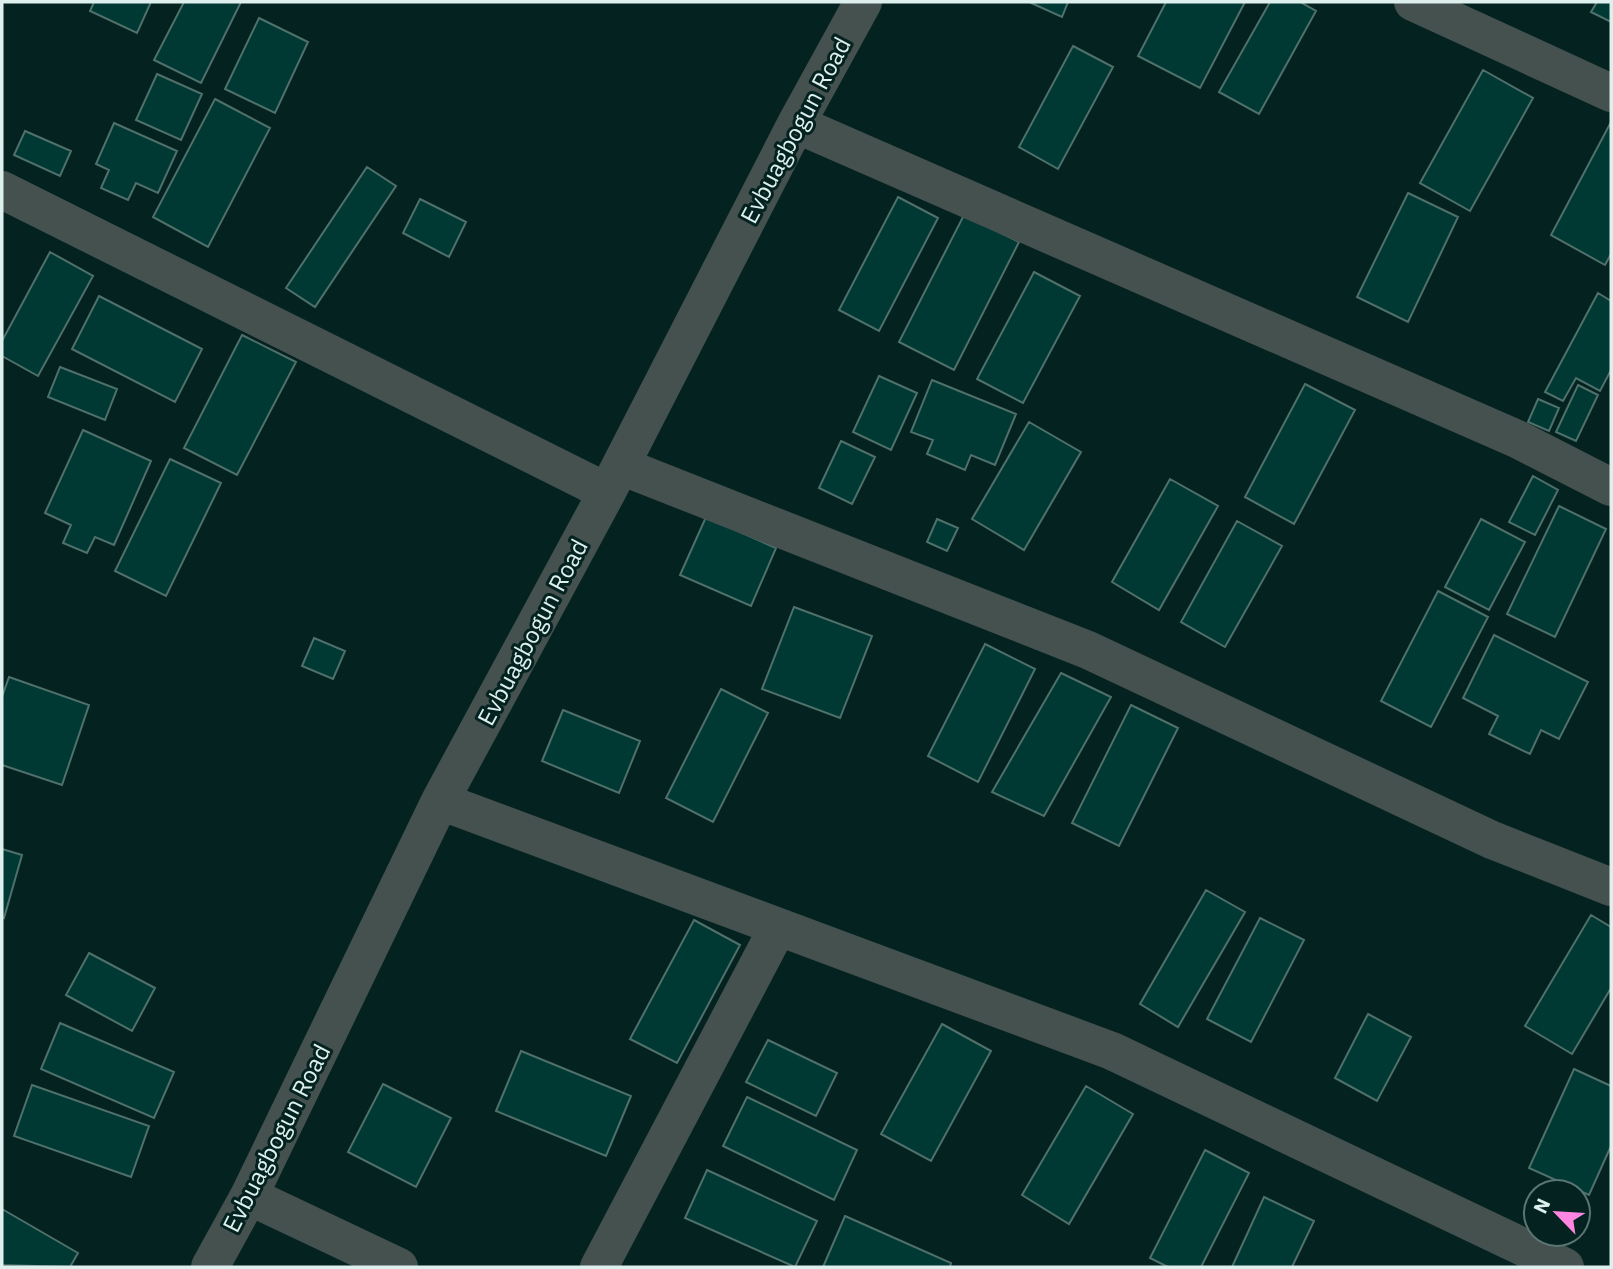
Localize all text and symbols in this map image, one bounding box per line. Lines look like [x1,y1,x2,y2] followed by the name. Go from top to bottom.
[732,31,858,229] street label: Evbuagbogun Road
[469,533,595,731] street label: Evbuagbogun Road
[215,1039,337,1237] street label: Evbuagbogun Road
[1522,1178,1592,1248] north arrow
[1528,1195,1555,1217] text: N

